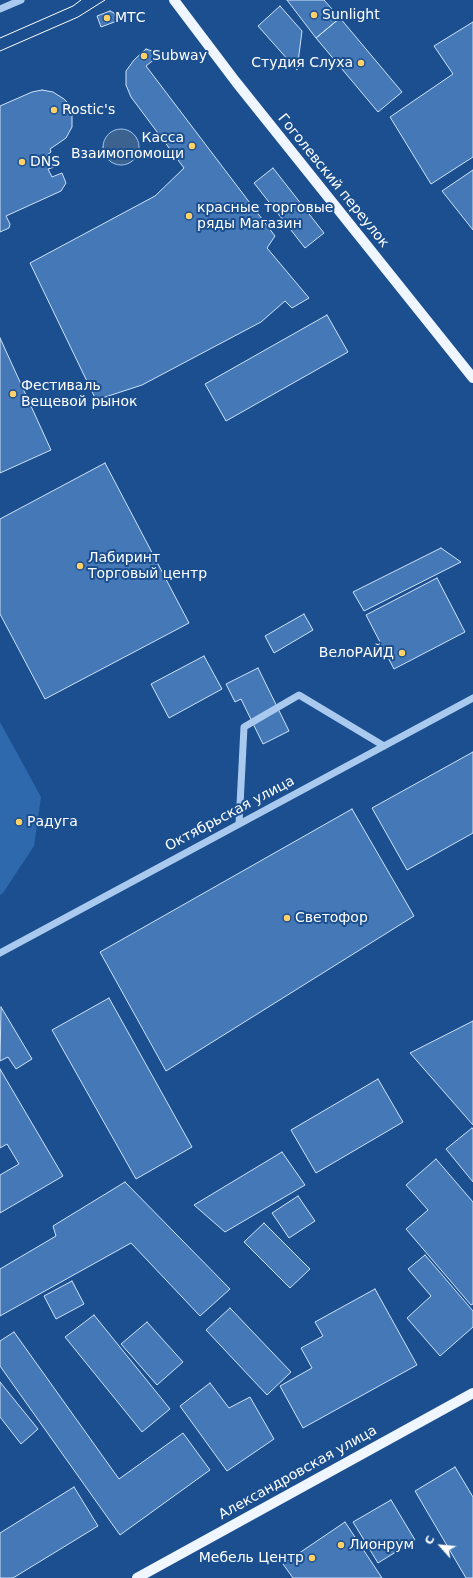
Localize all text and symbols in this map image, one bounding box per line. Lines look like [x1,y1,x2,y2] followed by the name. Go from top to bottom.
[322,7,380,23] place label: Sunlight
[115,10,145,26] place label: МТС
[309,10,319,20] marker: Sunlight
[102,13,112,23] marker: МТС
[152,48,207,64] place label: Subway
[139,51,149,61] marker: Subway
[251,55,353,71] place label: Студия Слуха
[356,58,366,68] marker: Студия Слуха
[62,102,115,118] place label: Rostic's
[49,105,59,115] marker: Rostic's
[274,111,392,251] street label: Гоголевский переулок
[71,130,184,162] place label: Касса Взаимопомощи
[187,141,197,151] marker: Касса Взаимопомощи
[30,154,60,170] place label: DNS
[17,157,27,167] marker: DNS
[197,200,333,232] place label: красные торговые ряды Магазин
[184,211,194,221] marker: красные торговые ряды Магазин
[21,378,137,410] place label: Фестиваль Вещевой рынок
[8,389,18,399] marker: Фестиваль Вещевой рынок
[88,550,207,582] place label: Лабиринт Торговый центр
[75,561,85,571] marker: Лабиринт Торговый центр
[319,645,394,661] place label: ВелоРАЙД
[397,648,407,658] marker: ВелоРАЙД
[163,773,297,855] street label: Октябрьская улица
[27,814,78,830] place label: Радуга
[14,817,24,827] marker: Радуга
[295,910,368,926] place label: Светофор
[282,913,292,923] marker: Светофор
[216,1422,380,1524] street label: Александровская улица
[421,1526,461,1566] north arrow
[422,1534,437,1547] text: С
[349,1537,414,1553] place label: Лионрум
[336,1540,346,1550] marker: Лионрум
[199,1550,304,1566] place label: Мебель Центр
[307,1553,317,1563] marker: Мебель Центр

